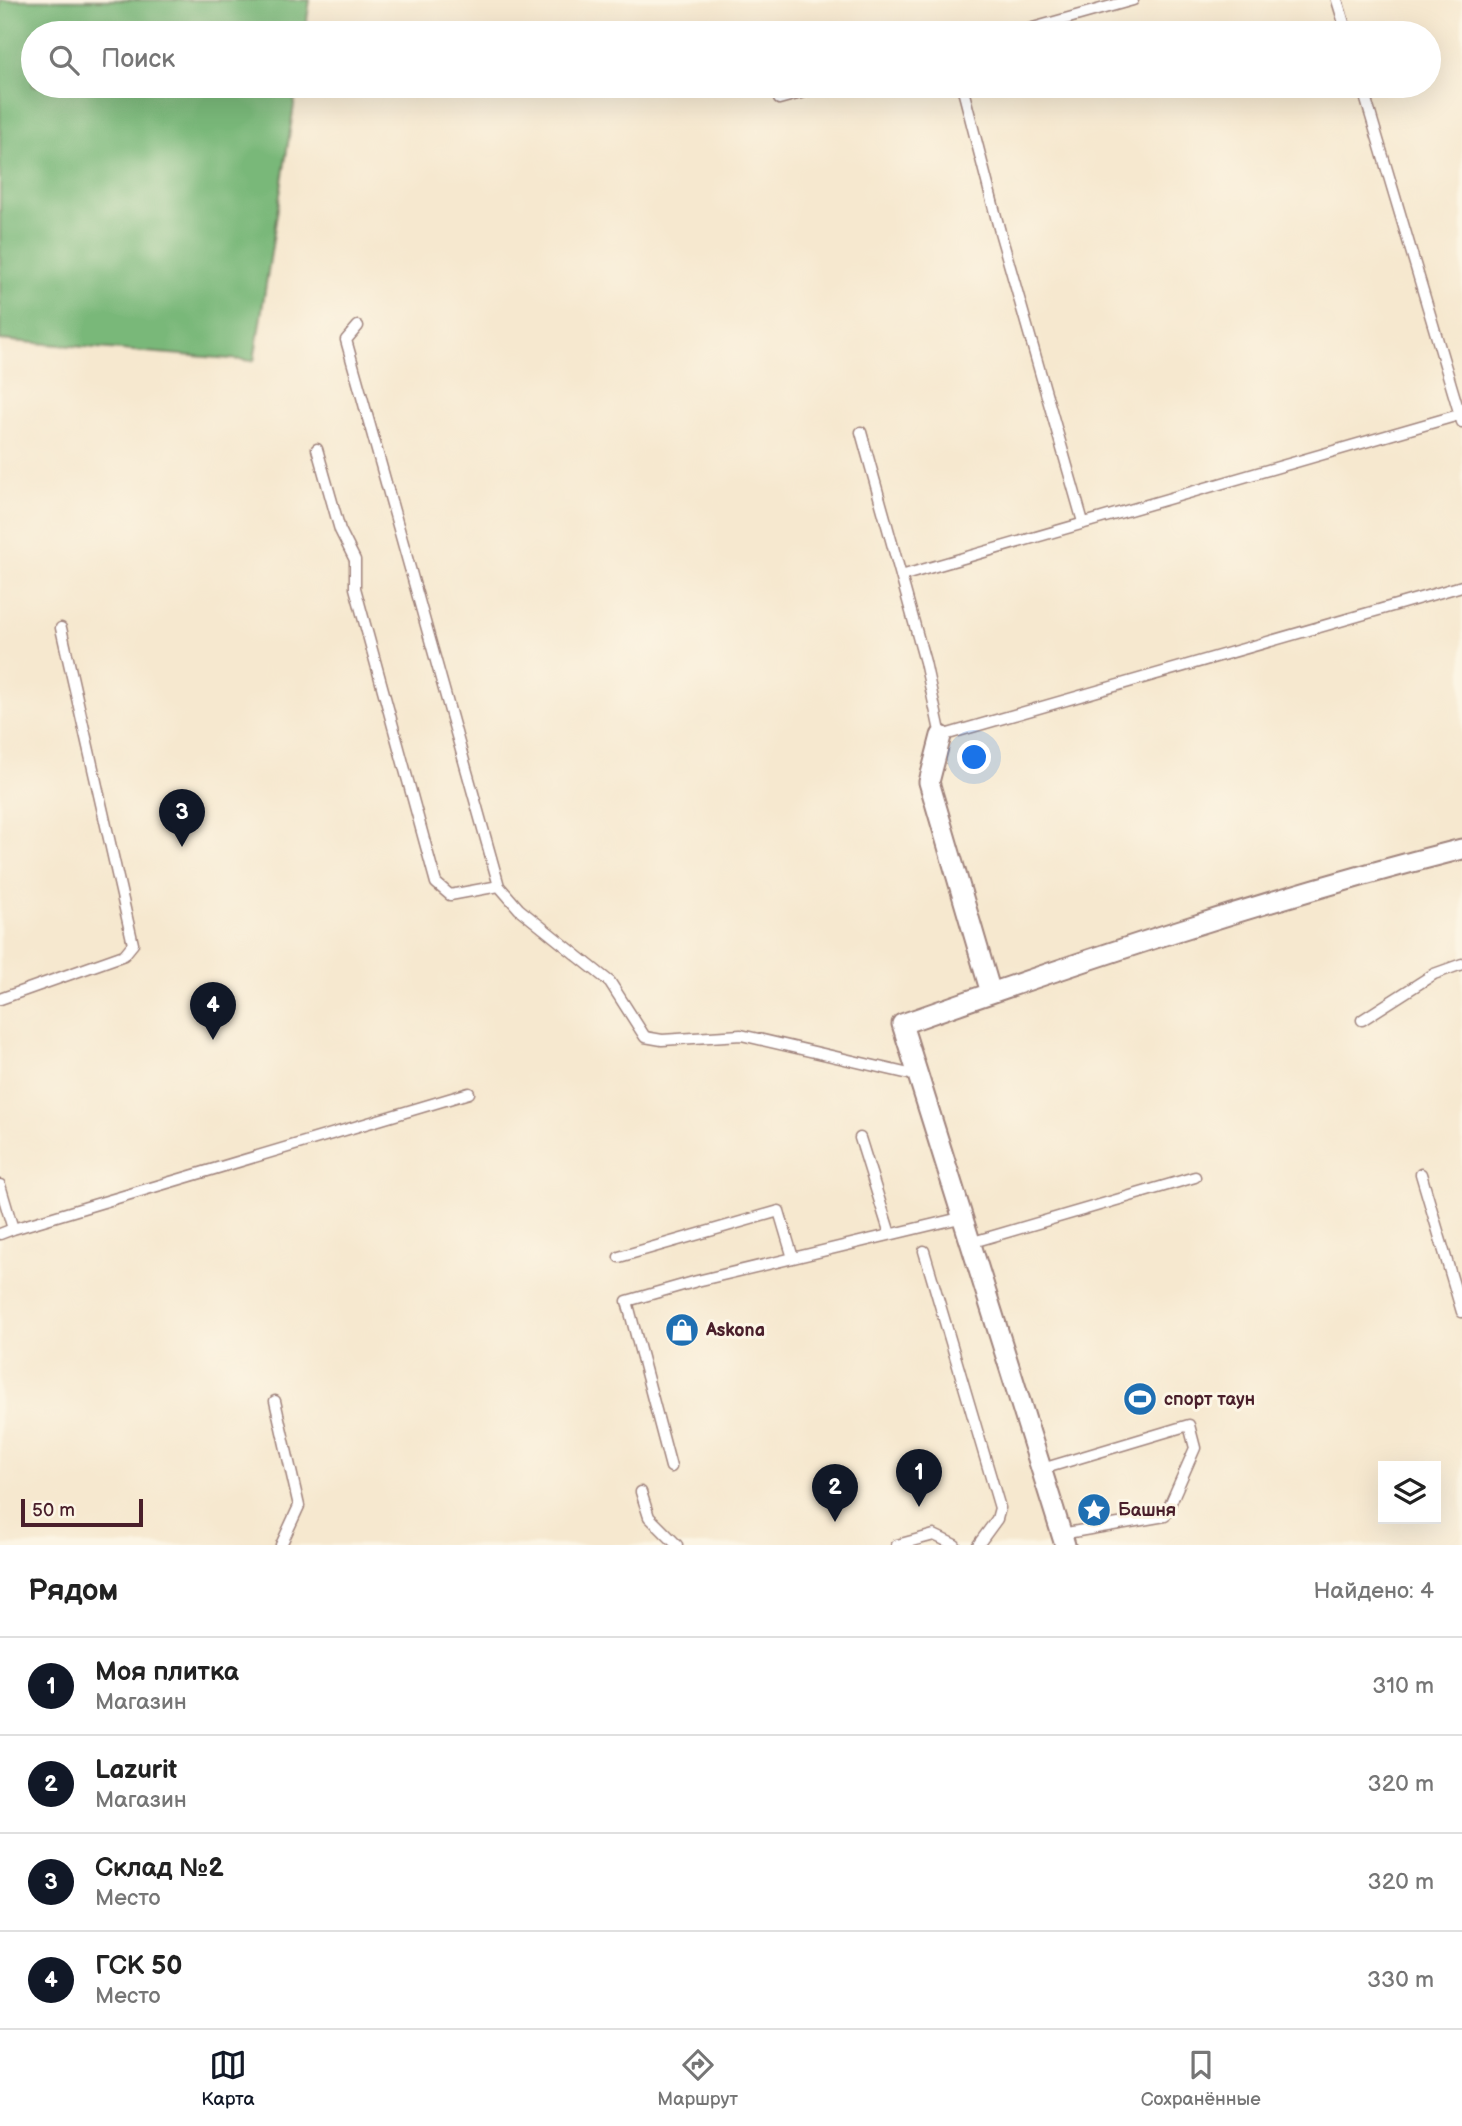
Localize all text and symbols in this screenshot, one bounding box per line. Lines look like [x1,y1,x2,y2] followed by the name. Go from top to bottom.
[21,21,1441,98] search box
[45,41,83,79] icon: search
[101,44,175,75] text: Поиск
[957,740,991,774] your location
[159,789,205,847] pin: 3
[190,982,236,1040] pin: 4
[663,1311,701,1349] shop icon: Askona
[705,1320,765,1341] place label: Askona
[1121,1380,1159,1418] sports icon: спорт таун
[1164,1389,1255,1410] place label: спорт таун
[896,1449,942,1507] pin: 1
[1378,1461,1441,1524] map controls
[1378,1461,1441,1524] button: layers
[812,1464,858,1522] pin: 2
[1075,1491,1113,1529] place icon: Башня
[21,1496,144,1528] scale bar
[32,1499,75,1522] text: 50 m
[1118,1500,1176,1521] place label: Башня
[28,1573,118,1609] text: Рядом
[1314,1577,1434,1605] text: Найдено: 4
[95,1657,239,1688] text: Моя плитка
[46,1672,56,1700] text: 1
[1372,1672,1434,1700] text: 310 m
[95,1688,187,1716] text: Магазин
[95,1755,177,1786] text: Lazurit
[44,1770,58,1798] text: 2
[1368,1770,1434,1798] text: 320 m
[95,1786,187,1814] text: Магазин
[95,1853,224,1884] text: Склад №2
[44,1868,58,1896] text: 3
[1368,1868,1434,1896] text: 320 m
[95,1884,161,1912] text: Место
[95,1951,182,1982] text: ГСК 50
[44,1966,58,1994] text: 4
[1367,1966,1434,1994] text: 330 m
[95,1982,161,2010] text: Место
[201,2046,255,2111] tab: Карта
[657,2046,738,2111] tab: Маршрут
[1141,2046,1261,2111] tab: Сохранённые

